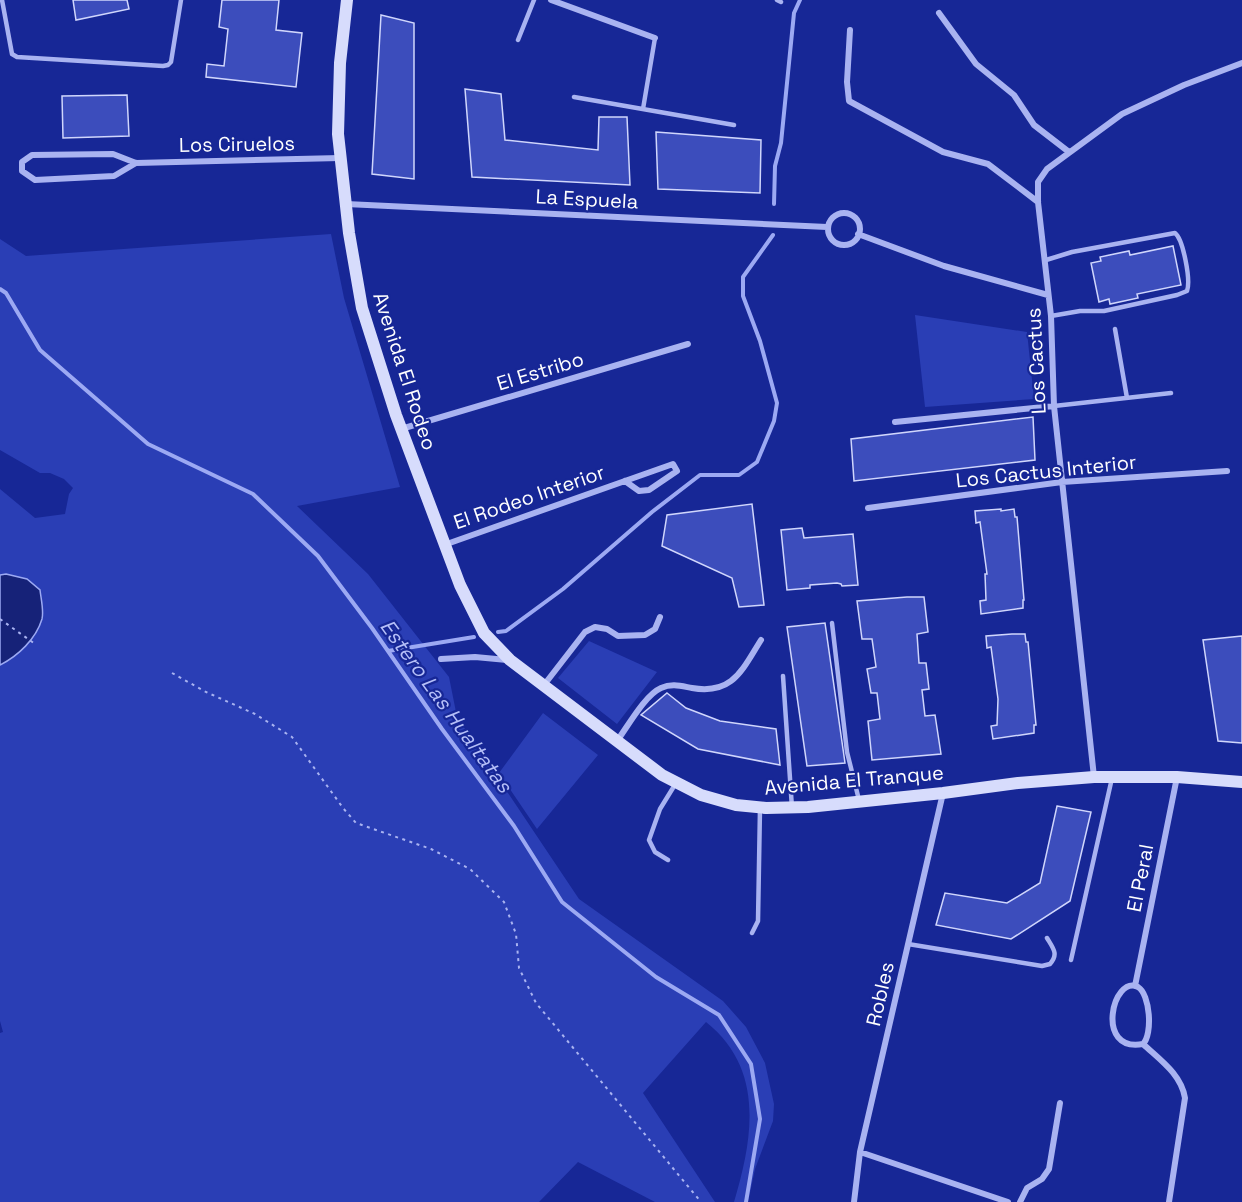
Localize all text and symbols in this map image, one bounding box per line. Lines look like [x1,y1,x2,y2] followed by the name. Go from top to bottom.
[179,130,295,158] street label: Los Ciruelos
[535,183,639,215] street label: La Espuela
[367,289,443,453] street label: Avenida El Rodeo
[1020,307,1052,415] street label: Los Cactus
[493,345,587,397] street label: El Estribo
[954,449,1138,493] street label: Los Cactus Interior
[450,459,608,535] street label: El Rodeo Interior
[374,614,519,798] water label: Estero Las Hualtatas
[763,759,945,801] street label: Avenida El Tranque
[1121,842,1159,914] street label: El Peral
[860,959,900,1029] street label: Robles

